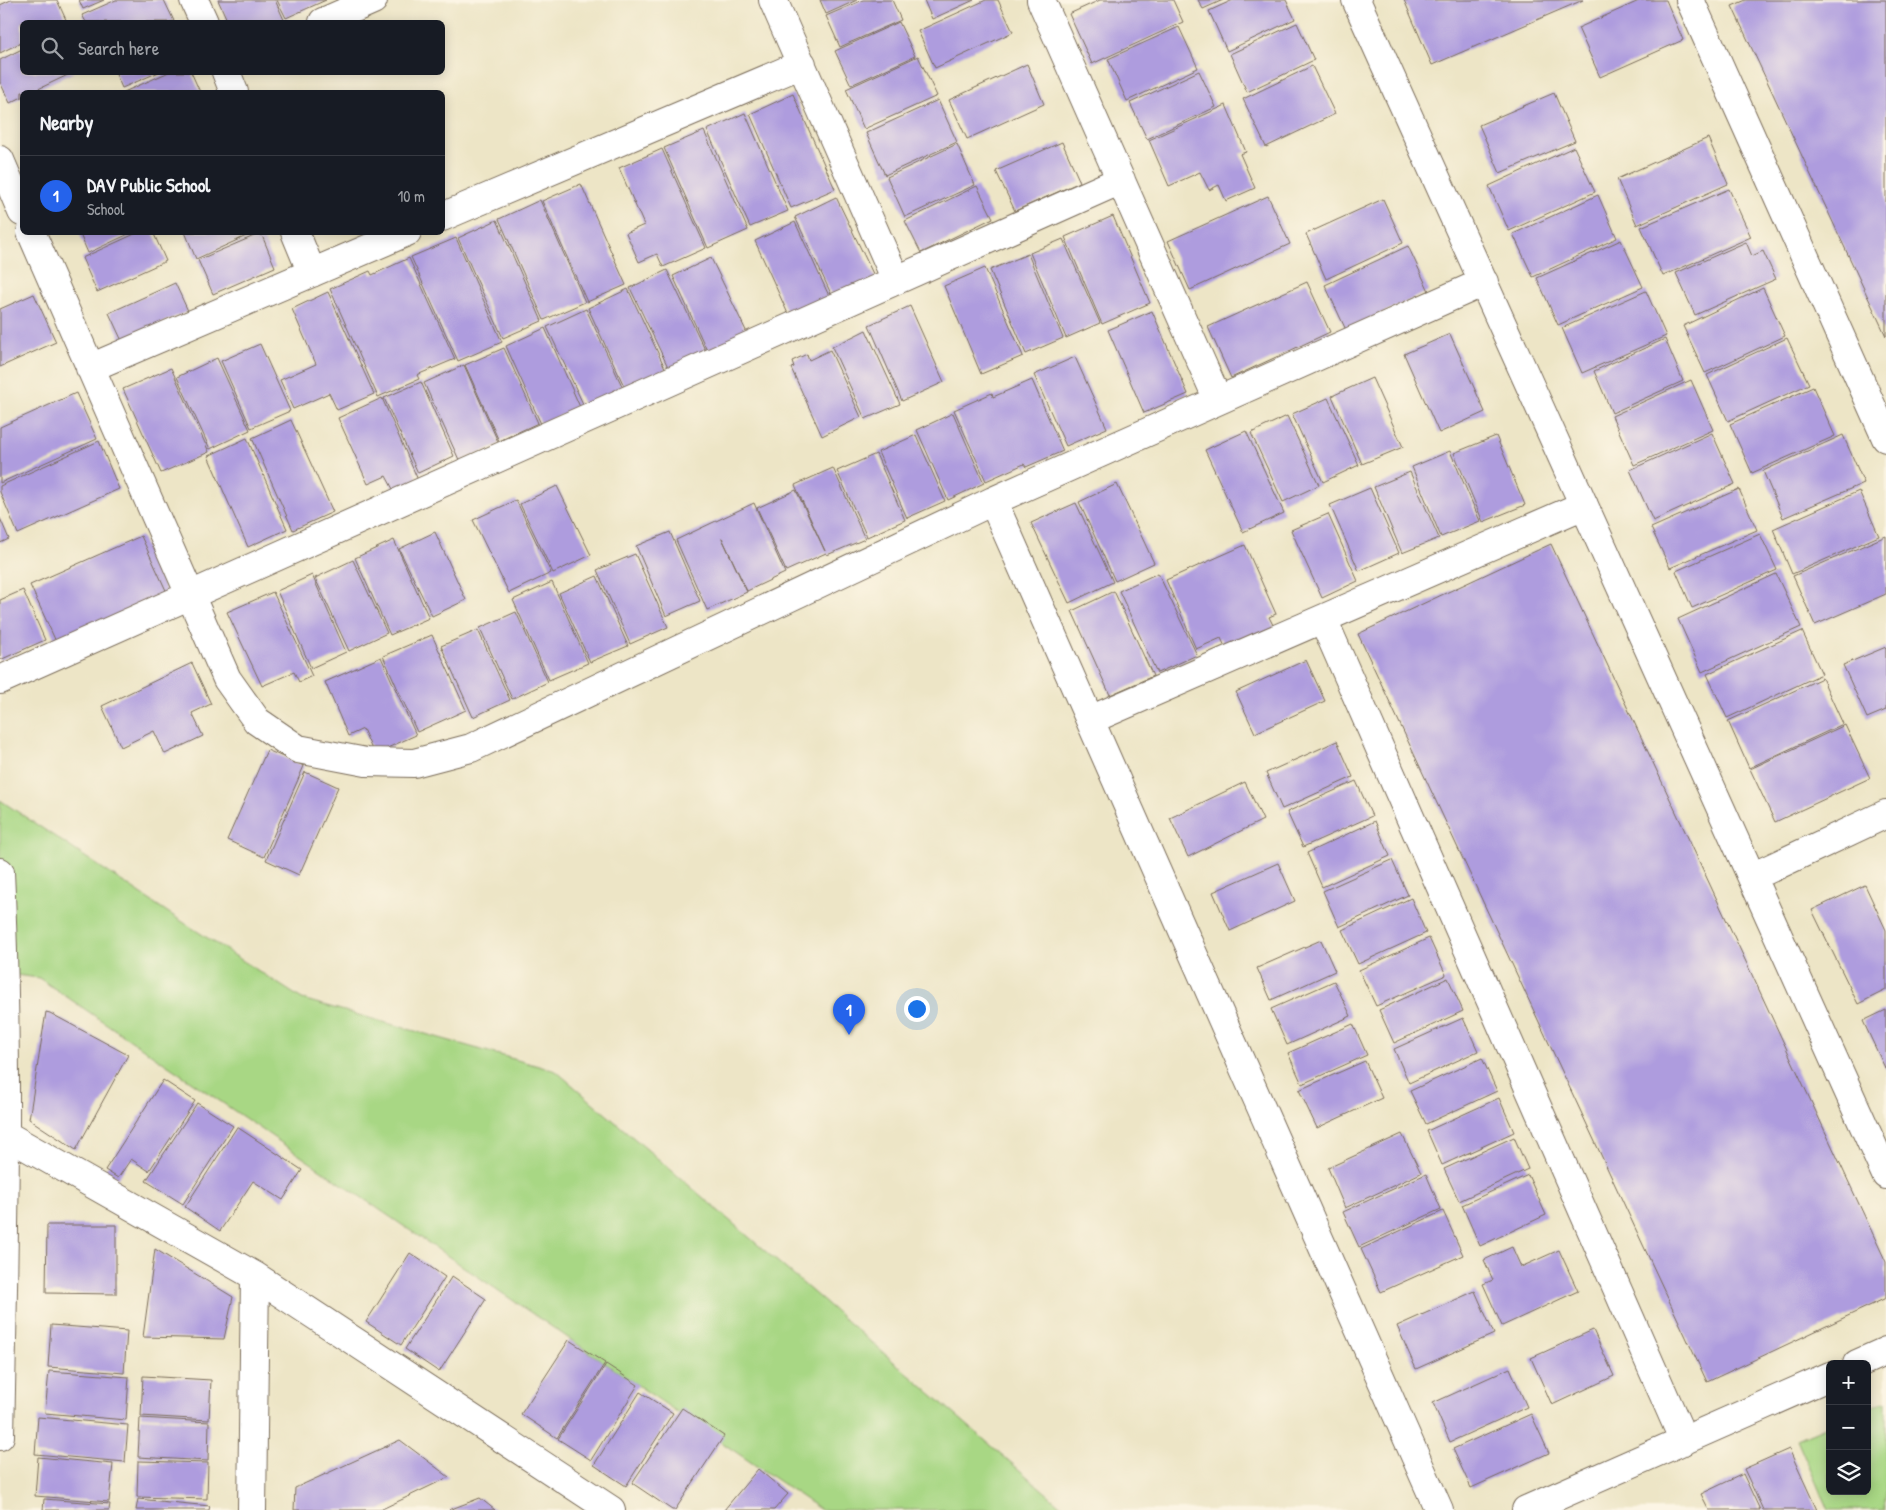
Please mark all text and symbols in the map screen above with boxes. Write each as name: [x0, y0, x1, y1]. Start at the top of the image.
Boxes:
search box: [20, 20, 445, 75]
icon: search: [38, 34, 66, 62]
text: Search here: [78, 35, 159, 61]
text: Nearby: [40, 108, 93, 137]
text: DAV Public School: [87, 172, 210, 198]
text: 1: [53, 185, 59, 207]
text: 10 m: [397, 185, 425, 207]
text: School: [87, 198, 124, 220]
pin: 1: [833, 994, 865, 1035]
your location: [904, 996, 930, 1022]
map controls: [1826, 1360, 1871, 1495]
button: +: [1826, 1360, 1871, 1405]
button: −: [1826, 1405, 1871, 1450]
button: layers: [1826, 1450, 1871, 1495]

